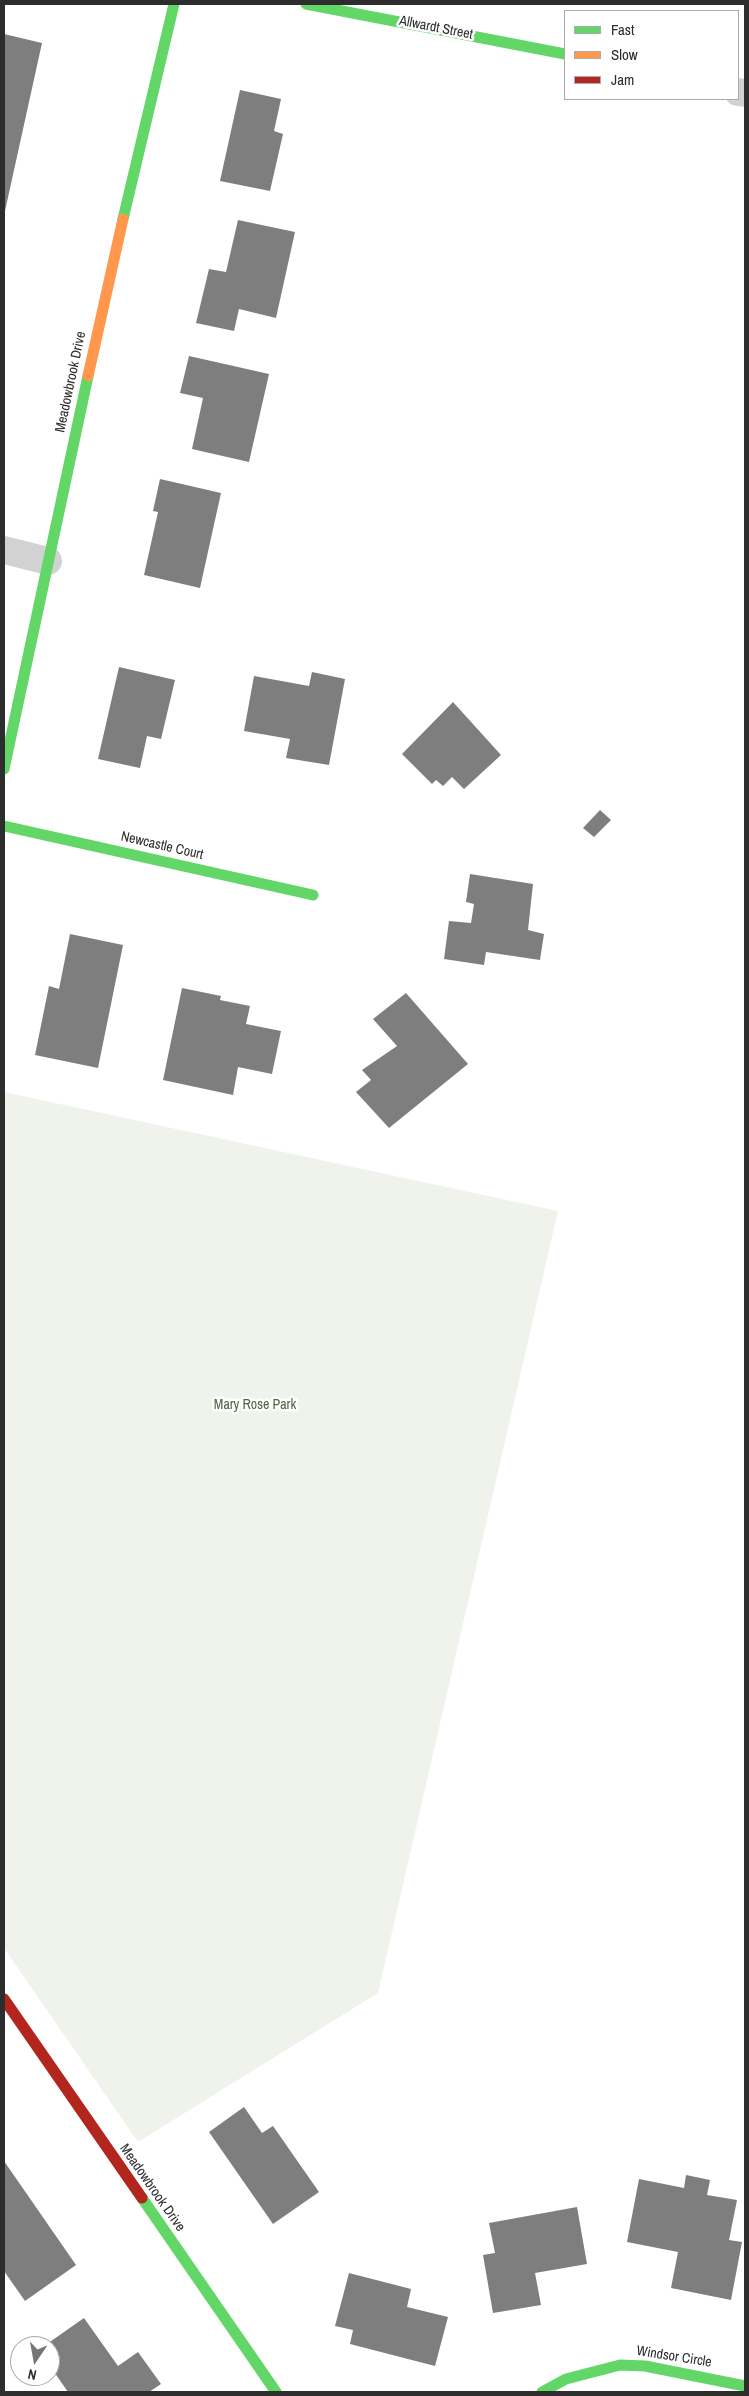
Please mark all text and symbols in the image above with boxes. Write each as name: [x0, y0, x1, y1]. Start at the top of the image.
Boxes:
legend: [564, 10, 739, 100]
street label: Allwardt Street: [398, 13, 474, 43]
text: Fast: [611, 19, 634, 40]
text: Slow: [611, 44, 638, 65]
text: Jam: [611, 69, 634, 90]
street label: Meadowbrook Drive: [52, 330, 90, 434]
street label: Newcastle Court: [119, 828, 205, 864]
park label: Mary Rose Park: [214, 1397, 296, 1413]
street label: Meadowbrook Drive: [116, 2141, 188, 2235]
north arrow: [10, 2336, 60, 2386]
street label: Windsor Circle: [635, 2343, 713, 2371]
text: N: [26, 2365, 38, 2384]

